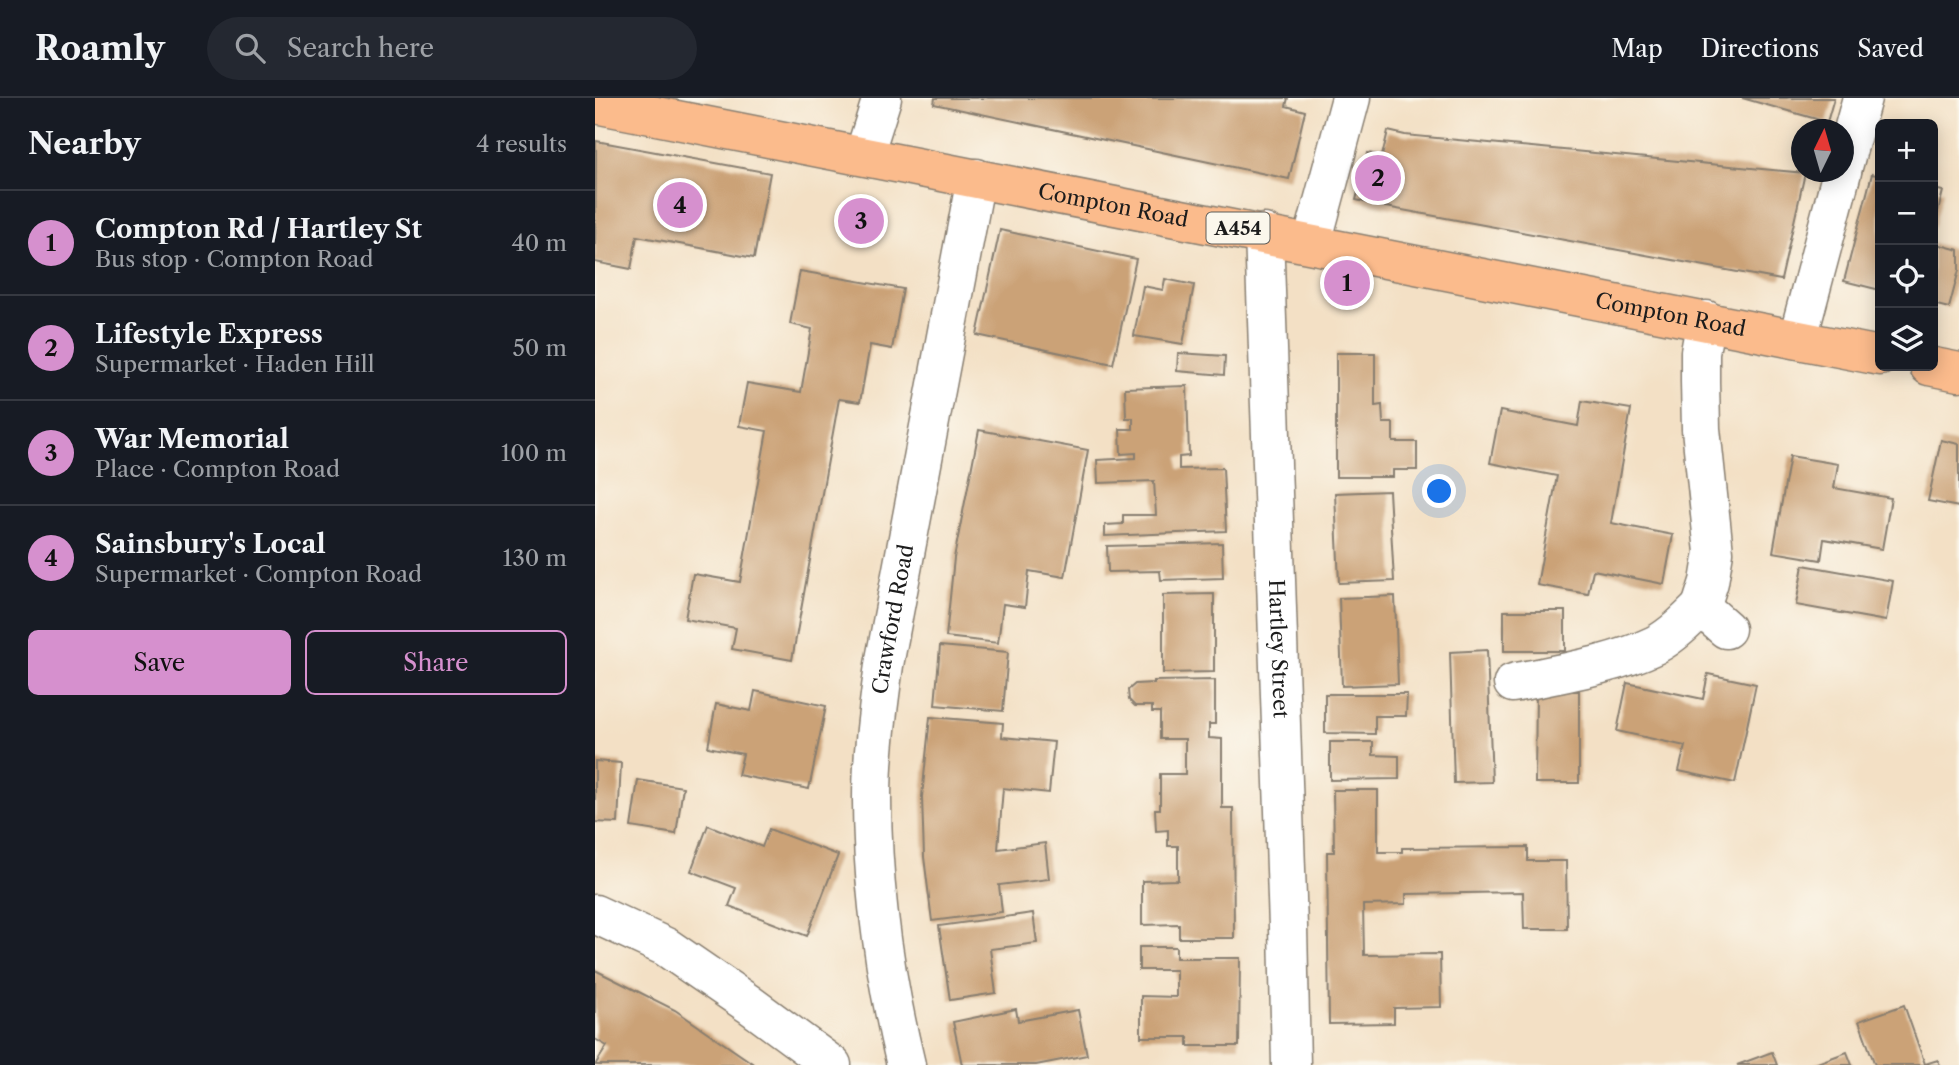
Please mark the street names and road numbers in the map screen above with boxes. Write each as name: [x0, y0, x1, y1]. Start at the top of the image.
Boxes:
street label: Compton Road: [1036, 178, 1191, 232]
road number: A454: [1207, 212, 1269, 244]
street label: Compton Road: [1593, 287, 1748, 341]
street label: Crawford Road: [867, 542, 919, 696]
street label: Hartley Street: [1264, 579, 1294, 719]

